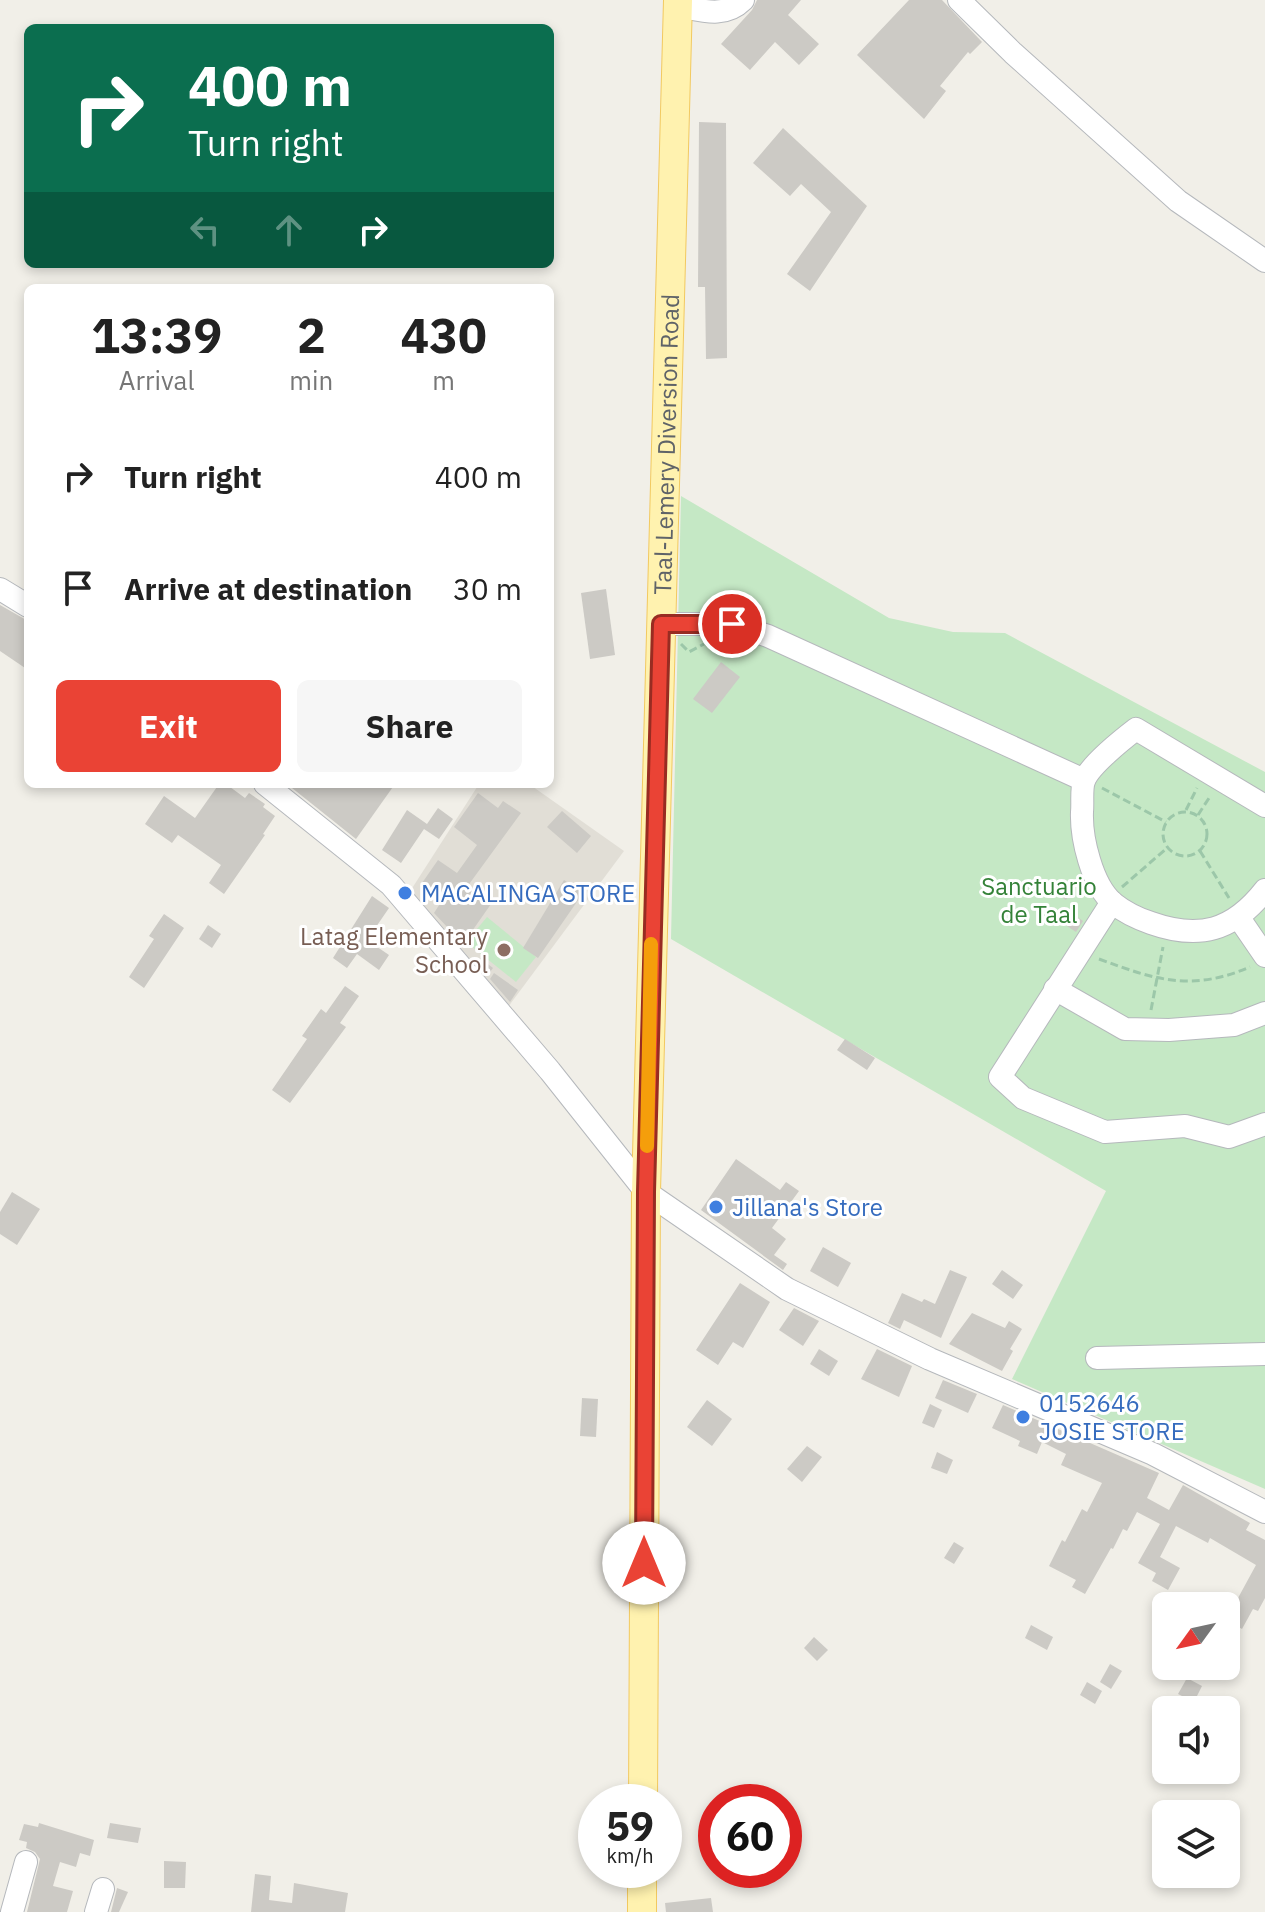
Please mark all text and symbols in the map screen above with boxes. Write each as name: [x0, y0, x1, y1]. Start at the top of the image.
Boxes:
text: 400 m: [188, 49, 352, 121]
icon: right: [56, 56, 160, 160]
text: Turn right: [188, 119, 344, 166]
icon: left: [183, 208, 227, 252]
icon: ahead: [267, 208, 311, 252]
icon: right: [351, 208, 395, 252]
street label: Taal-Lemery Diversion Road: [646, 293, 686, 595]
text: 13:39: [91, 304, 222, 366]
text: 2: [297, 304, 326, 366]
text: 430: [400, 304, 487, 366]
text: Arrival: [119, 363, 195, 397]
text: min: [289, 363, 333, 397]
text: m: [432, 363, 455, 397]
icon: right: [56, 454, 100, 498]
text: Turn right: [124, 457, 262, 496]
text: 400 m: [435, 457, 522, 496]
icon: arrive: [56, 566, 100, 610]
text: Arrive at destination: [124, 569, 412, 608]
text: 30 m: [453, 569, 522, 608]
pin: [698, 590, 766, 658]
icon: arrive: [710, 602, 754, 646]
button: Exit: [56, 680, 281, 772]
button: Share: [297, 680, 522, 772]
park label: Sanctuario de Taal: [981, 870, 1097, 930]
place label: MACALINGA STORE: [421, 877, 635, 909]
marker: MACALINGA STORE: [396, 884, 414, 902]
place label: Latag Elementary School: [300, 920, 488, 980]
marker: Latag Elementary School: [495, 941, 513, 959]
place label: Jillana's Store: [732, 1191, 883, 1223]
marker: Jillana's Store: [707, 1198, 725, 1216]
place label: 0152646 JOSIE STORE: [1039, 1387, 1185, 1447]
marker: 0152646 JOSIE STORE: [1014, 1408, 1032, 1426]
position arrow: [602, 1521, 686, 1605]
north arrow: [1152, 1592, 1240, 1680]
map controls: [1152, 1592, 1240, 1888]
button: sound: [1152, 1696, 1240, 1784]
speed limit sign: 60: [698, 1784, 802, 1888]
text: 59: [606, 1800, 654, 1852]
button: layers: [1152, 1800, 1240, 1888]
text: km/h: [606, 1842, 654, 1869]

